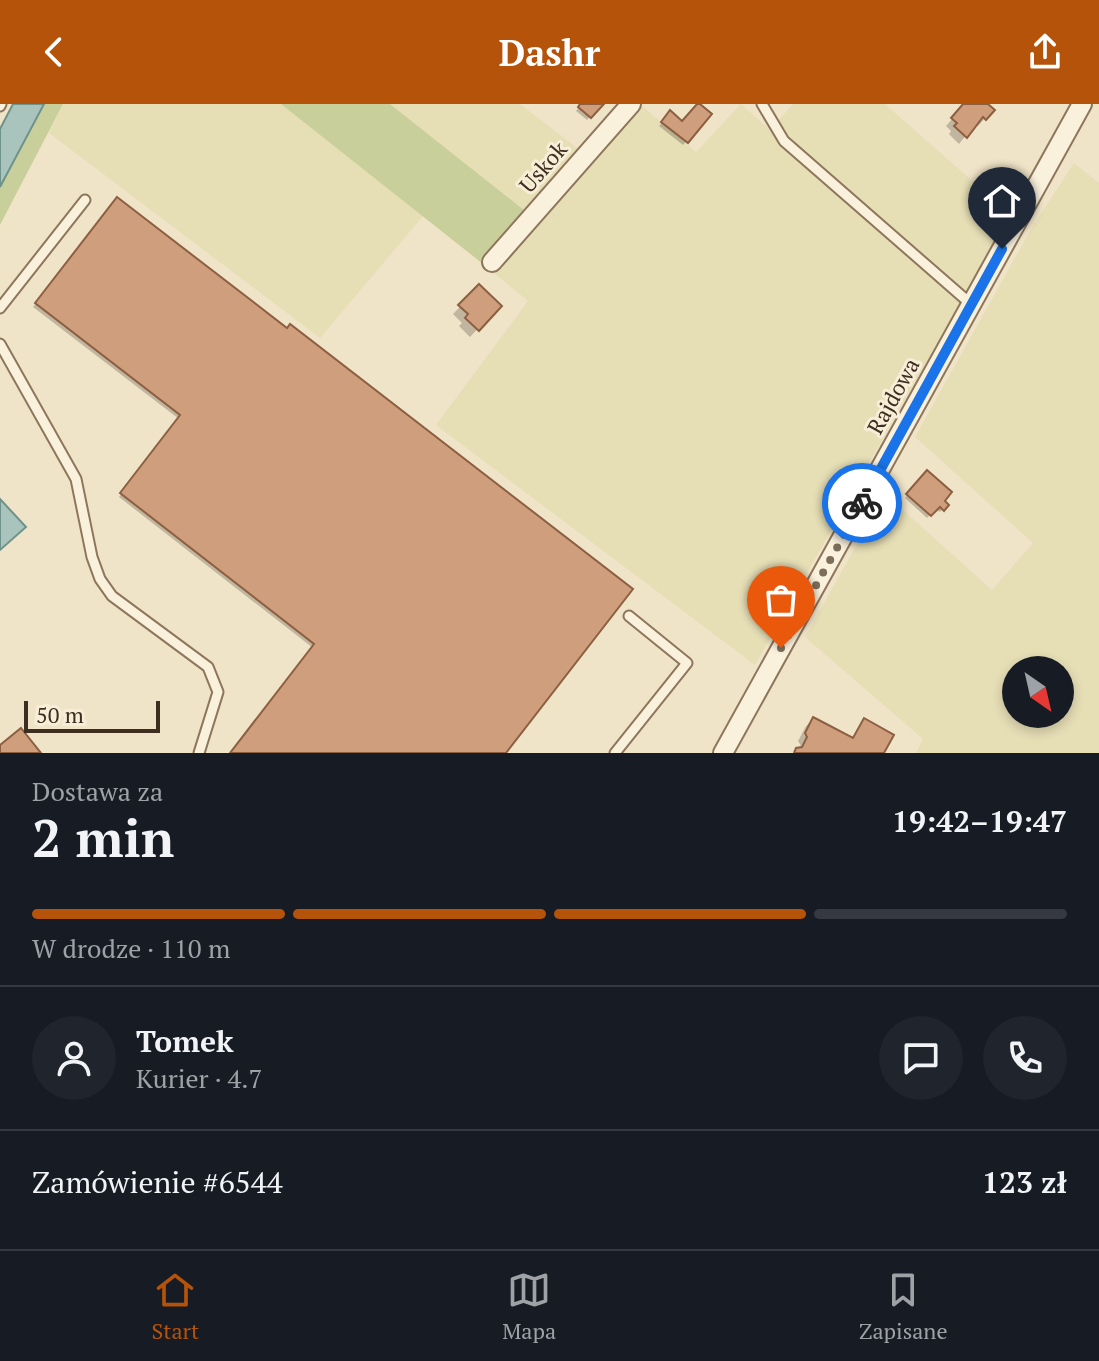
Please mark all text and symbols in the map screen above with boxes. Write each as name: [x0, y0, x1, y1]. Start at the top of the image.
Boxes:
text: Dashr: [499, 29, 600, 76]
icon: back: [32, 30, 76, 74]
icon: share: [1023, 30, 1067, 74]
street label: Uskok: [512, 134, 573, 198]
pin: [968, 167, 1036, 249]
icon: home: [980, 179, 1024, 223]
street label: Rajdowa: [860, 353, 925, 439]
courier: [822, 463, 902, 543]
icon: bike: [840, 481, 884, 525]
pin: [747, 566, 815, 648]
icon: bag: [759, 578, 803, 622]
north arrow: [1002, 656, 1074, 728]
map controls: [1002, 656, 1074, 728]
scale bar: [24, 697, 160, 733]
text: 50 m: [36, 700, 84, 729]
text: Dostawa za: [32, 774, 163, 808]
text: 19:42–19:47: [892, 801, 1067, 841]
text: 2 min: [32, 803, 174, 872]
text: W drodze · 110 m: [32, 931, 230, 965]
button: person: [32, 1016, 116, 1100]
button: chat: [879, 1016, 963, 1100]
button: phone: [983, 1016, 1067, 1100]
text: Tomek: [136, 1021, 234, 1061]
text: Kurier · 4.7: [136, 1061, 262, 1095]
text: Zamówienie #6544: [32, 1162, 283, 1202]
text: 123 zł: [982, 1162, 1067, 1202]
tab: Start: [152, 1268, 199, 1345]
tab: Mapa: [502, 1268, 556, 1345]
tab: Zapisane: [859, 1268, 947, 1345]

